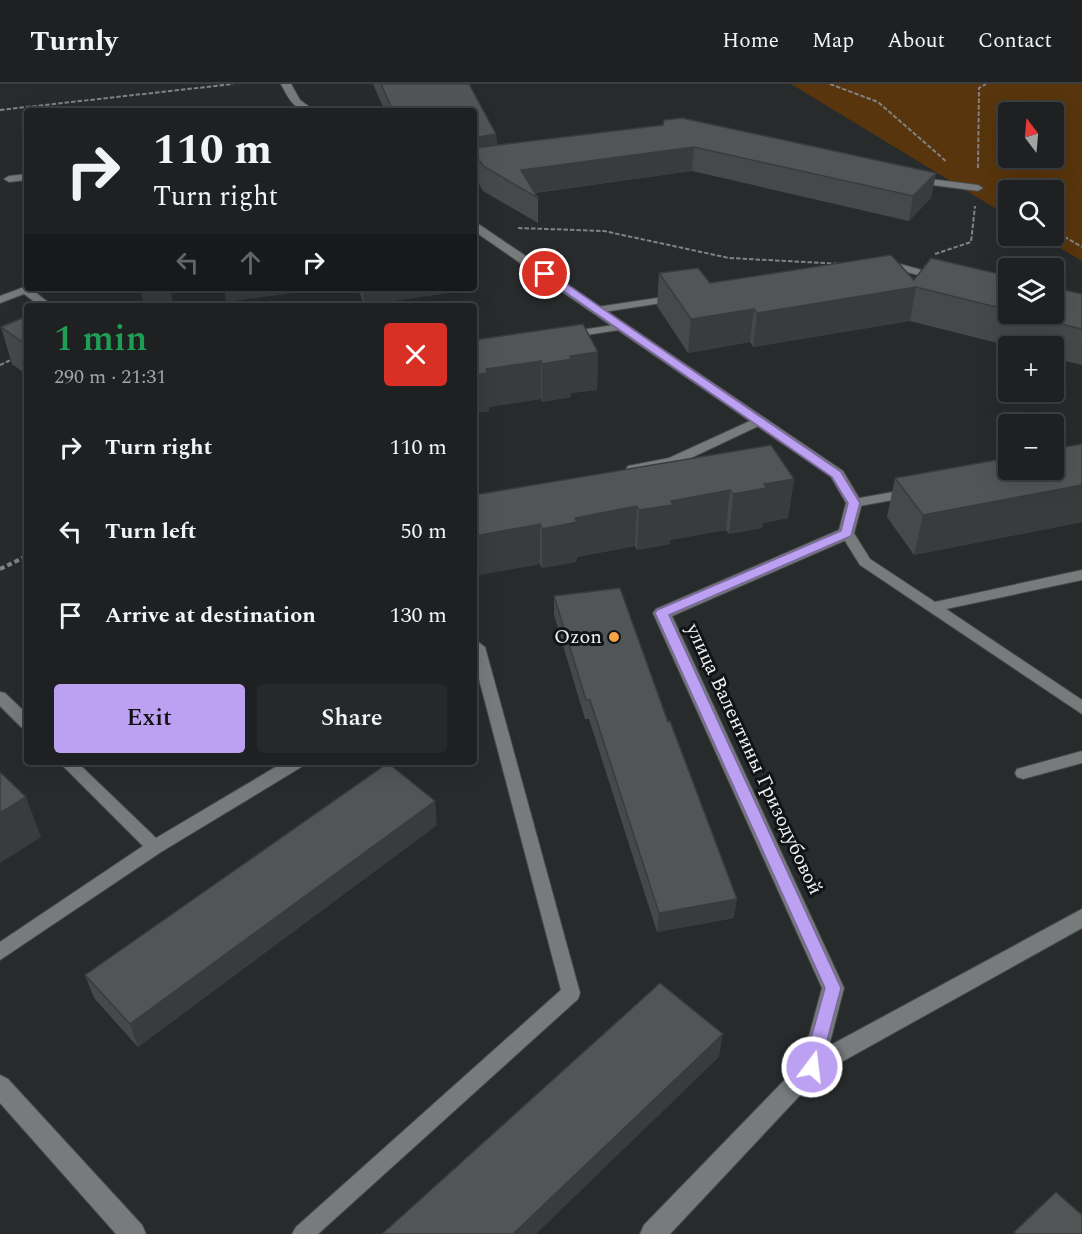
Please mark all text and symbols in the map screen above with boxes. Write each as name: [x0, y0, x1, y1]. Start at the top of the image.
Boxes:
text: Turnly: [30, 20, 118, 63]
text: Home: [722, 25, 779, 57]
text: Map: [812, 25, 854, 57]
text: About: [887, 25, 945, 57]
text: Contact: [978, 25, 1052, 57]
north arrow: [998, 102, 1064, 168]
map controls: [998, 102, 1064, 480]
text: 110 m: [153, 119, 272, 182]
icon: right: [54, 132, 132, 210]
text: Turn right: [153, 176, 278, 218]
button: search: [998, 180, 1064, 246]
icon: left: [171, 246, 204, 279]
icon: ahead: [234, 246, 267, 279]
icon: right: [297, 246, 330, 279]
pin: [519, 248, 570, 299]
icon: arrive: [528, 257, 561, 290]
button: layers: [998, 258, 1064, 324]
text: 1 min: [54, 312, 147, 367]
button: close: [384, 323, 447, 386]
button: +: [998, 336, 1064, 402]
text: 290 m · 21:31: [54, 362, 166, 392]
button: −: [998, 414, 1064, 480]
icon: right: [54, 431, 87, 464]
text: Turn right: [105, 431, 212, 464]
text: 110 m: [390, 431, 447, 464]
icon: left: [54, 515, 87, 548]
text: Turn left: [105, 515, 197, 548]
text: 50 m: [401, 515, 447, 548]
icon: arrive: [54, 599, 87, 632]
text: Arrive at destination: [105, 599, 316, 632]
text: 130 m: [390, 599, 447, 632]
street label: улица Валентины Гризодубовой: [677, 617, 830, 900]
place label: Ozon: [554, 622, 602, 652]
marker: Ozon: [607, 630, 621, 644]
button: Exit: [54, 684, 245, 753]
button: Share: [257, 684, 447, 753]
position arrow: [780, 1035, 844, 1099]

